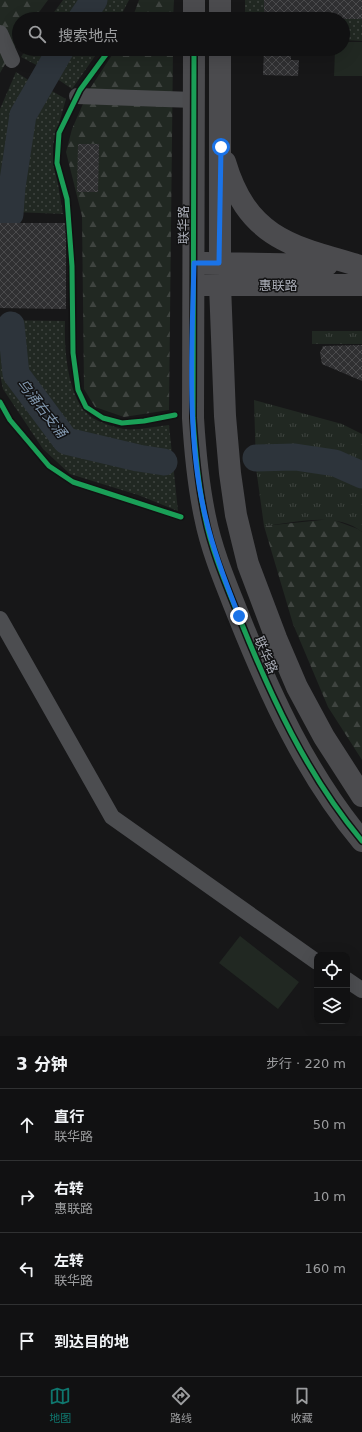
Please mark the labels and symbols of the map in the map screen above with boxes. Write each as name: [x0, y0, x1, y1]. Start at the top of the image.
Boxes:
route start: [212, 138, 230, 156]
street label: 联华路: [176, 205, 191, 245]
street label: 惠联路: [258, 278, 298, 293]
water label: 乌涌右支涌: [14, 375, 71, 442]
route end: [230, 607, 248, 625]
street label: 联华路: [251, 634, 281, 676]

